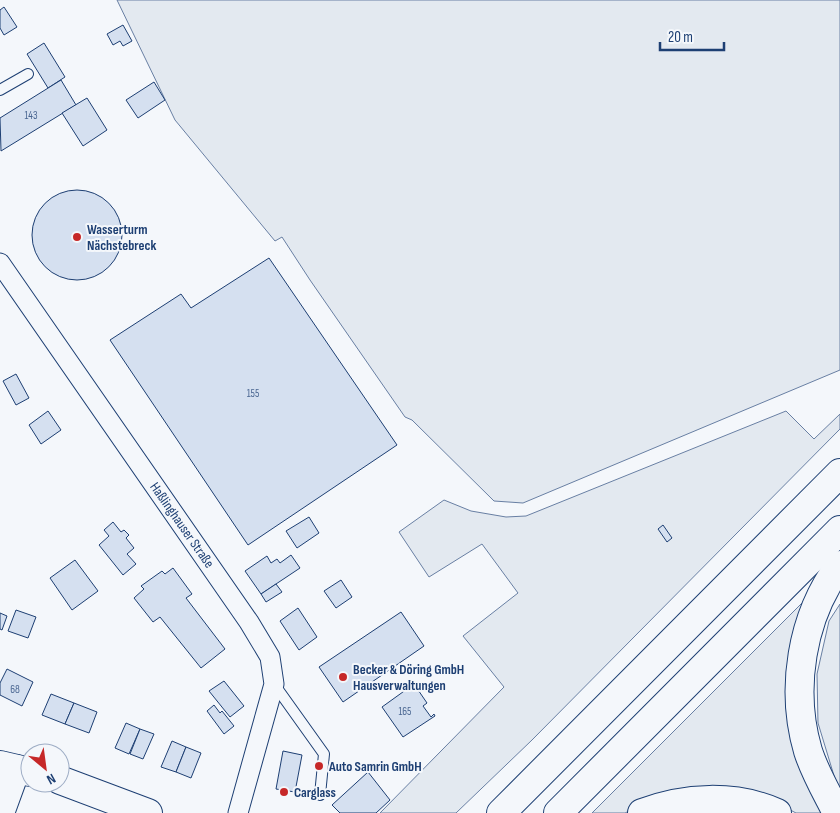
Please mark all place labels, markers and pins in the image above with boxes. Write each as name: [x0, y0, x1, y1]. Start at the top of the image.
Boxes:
place label: Wasserturm Nächstebreck: [87, 221, 156, 254]
marker: Wasserturm Nächstebreck: [71, 231, 83, 243]
place label: Becker & Döring GmbH Hausverwaltungen: [353, 661, 464, 694]
marker: Becker & Döring GmbH Hausverwaltungen: [337, 671, 349, 683]
place label: Auto Samrin GmbH: [328, 758, 422, 775]
marker: Auto Samrin GmbH: [313, 760, 325, 772]
place label: Carglass: [294, 784, 336, 801]
marker: Carglass: [278, 786, 290, 798]

